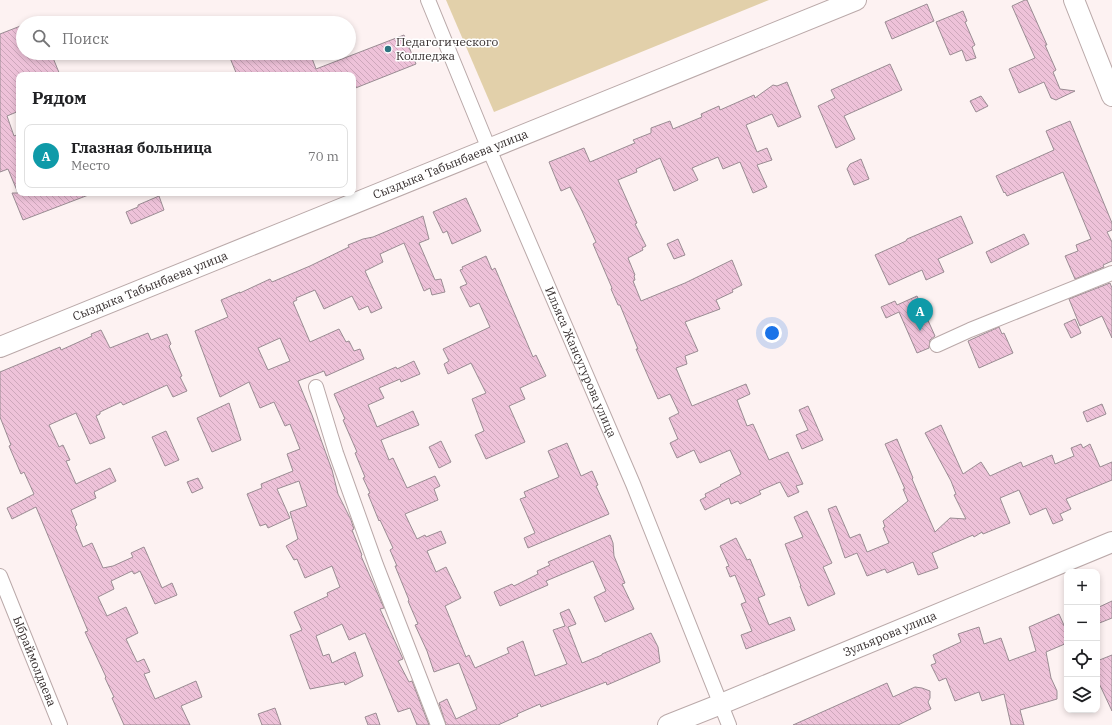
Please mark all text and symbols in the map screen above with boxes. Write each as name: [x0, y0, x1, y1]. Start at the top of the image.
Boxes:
search box: [16, 16, 356, 60]
icon: search: [30, 27, 52, 49]
text: Поиск: [62, 29, 109, 48]
place label: Педагогического Колледжа: [396, 34, 499, 63]
marker: Педагогического Колледжа: [383, 44, 393, 54]
text: Рядом: [32, 87, 87, 109]
street label: Сыздыка Табынбаева улица: [370, 126, 530, 202]
text: Глазная больница: [71, 138, 212, 157]
text: A: [41, 148, 51, 165]
text: 70 m: [308, 148, 339, 165]
text: Место: [71, 157, 110, 174]
street label: Сыздыка Табынбаева улица: [70, 247, 230, 324]
street label: Ильяса Жансугурова улица: [542, 284, 620, 440]
pin: A: [907, 298, 933, 331]
your location: [762, 323, 782, 343]
map controls: [1064, 569, 1100, 713]
button: +: [1064, 569, 1100, 605]
button: −: [1064, 605, 1100, 641]
street label: Зульярова улица: [841, 607, 939, 660]
street label: Ыбраймолдаева: [10, 614, 60, 709]
button: locate: [1064, 641, 1100, 677]
button: layers: [1064, 677, 1100, 713]

